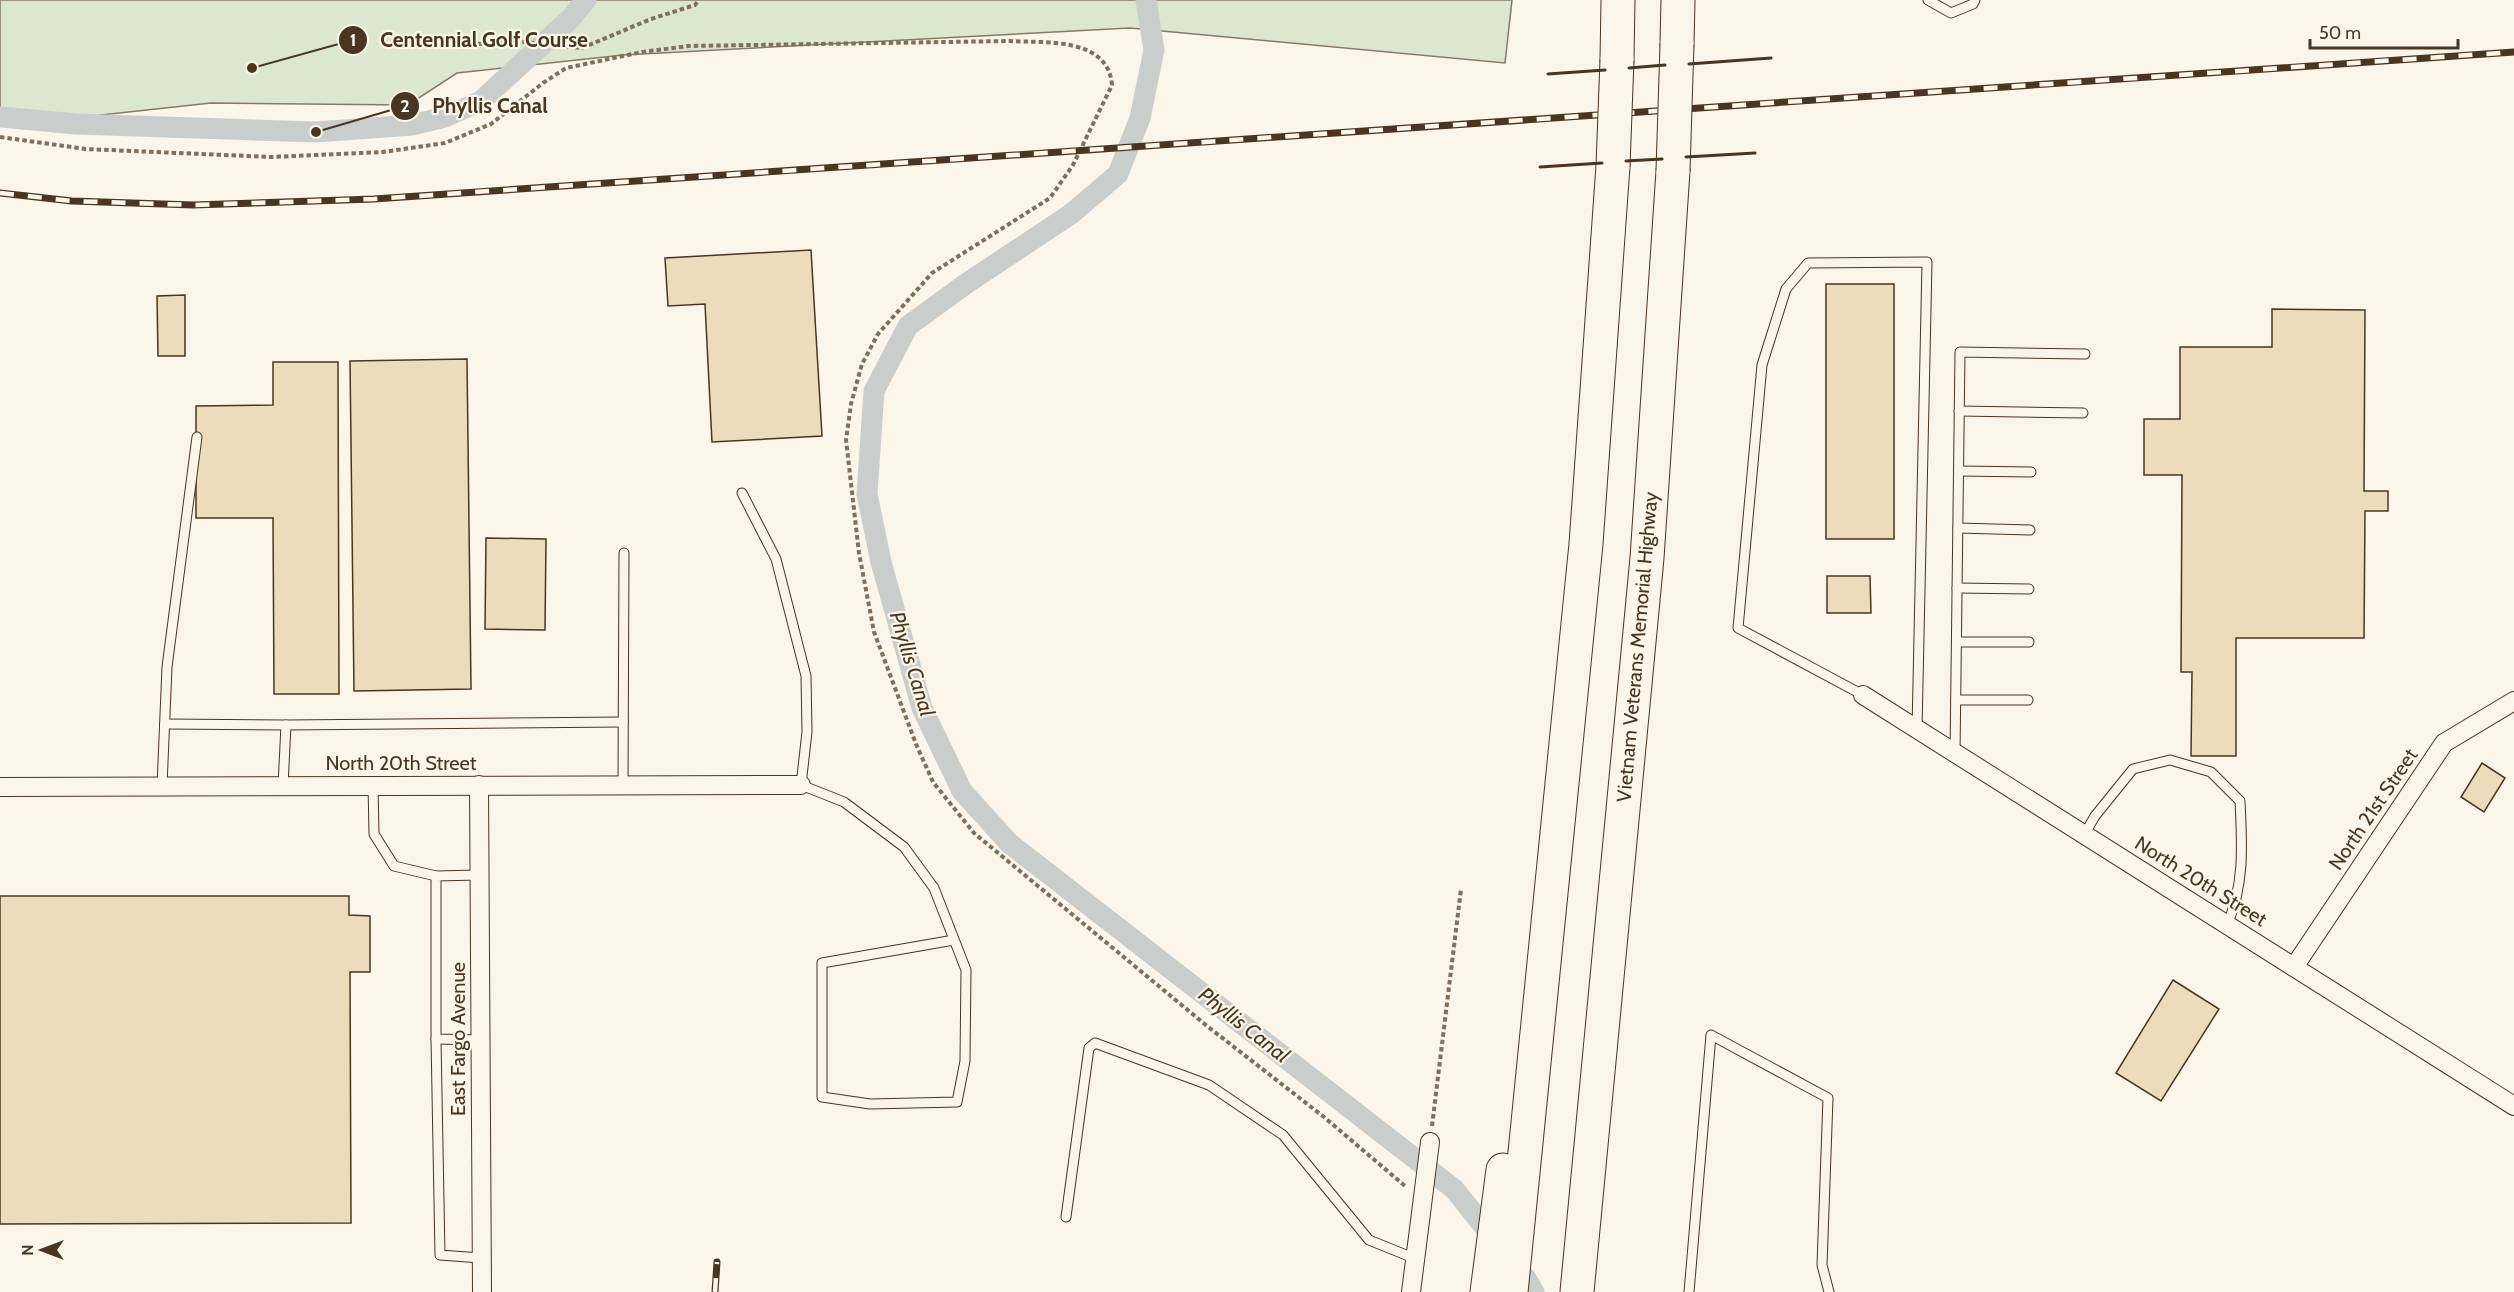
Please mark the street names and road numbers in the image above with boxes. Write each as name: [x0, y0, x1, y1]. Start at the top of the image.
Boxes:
street label: Vietnam Veterans Memorial Highway: [1611, 491, 1663, 803]
street label: North 21st Street: [2324, 744, 2423, 874]
street label: North 20th Street: [325, 751, 477, 775]
street label: North 20th Street: [2131, 831, 2272, 931]
street label: East Fargo Avenue: [446, 962, 470, 1116]

